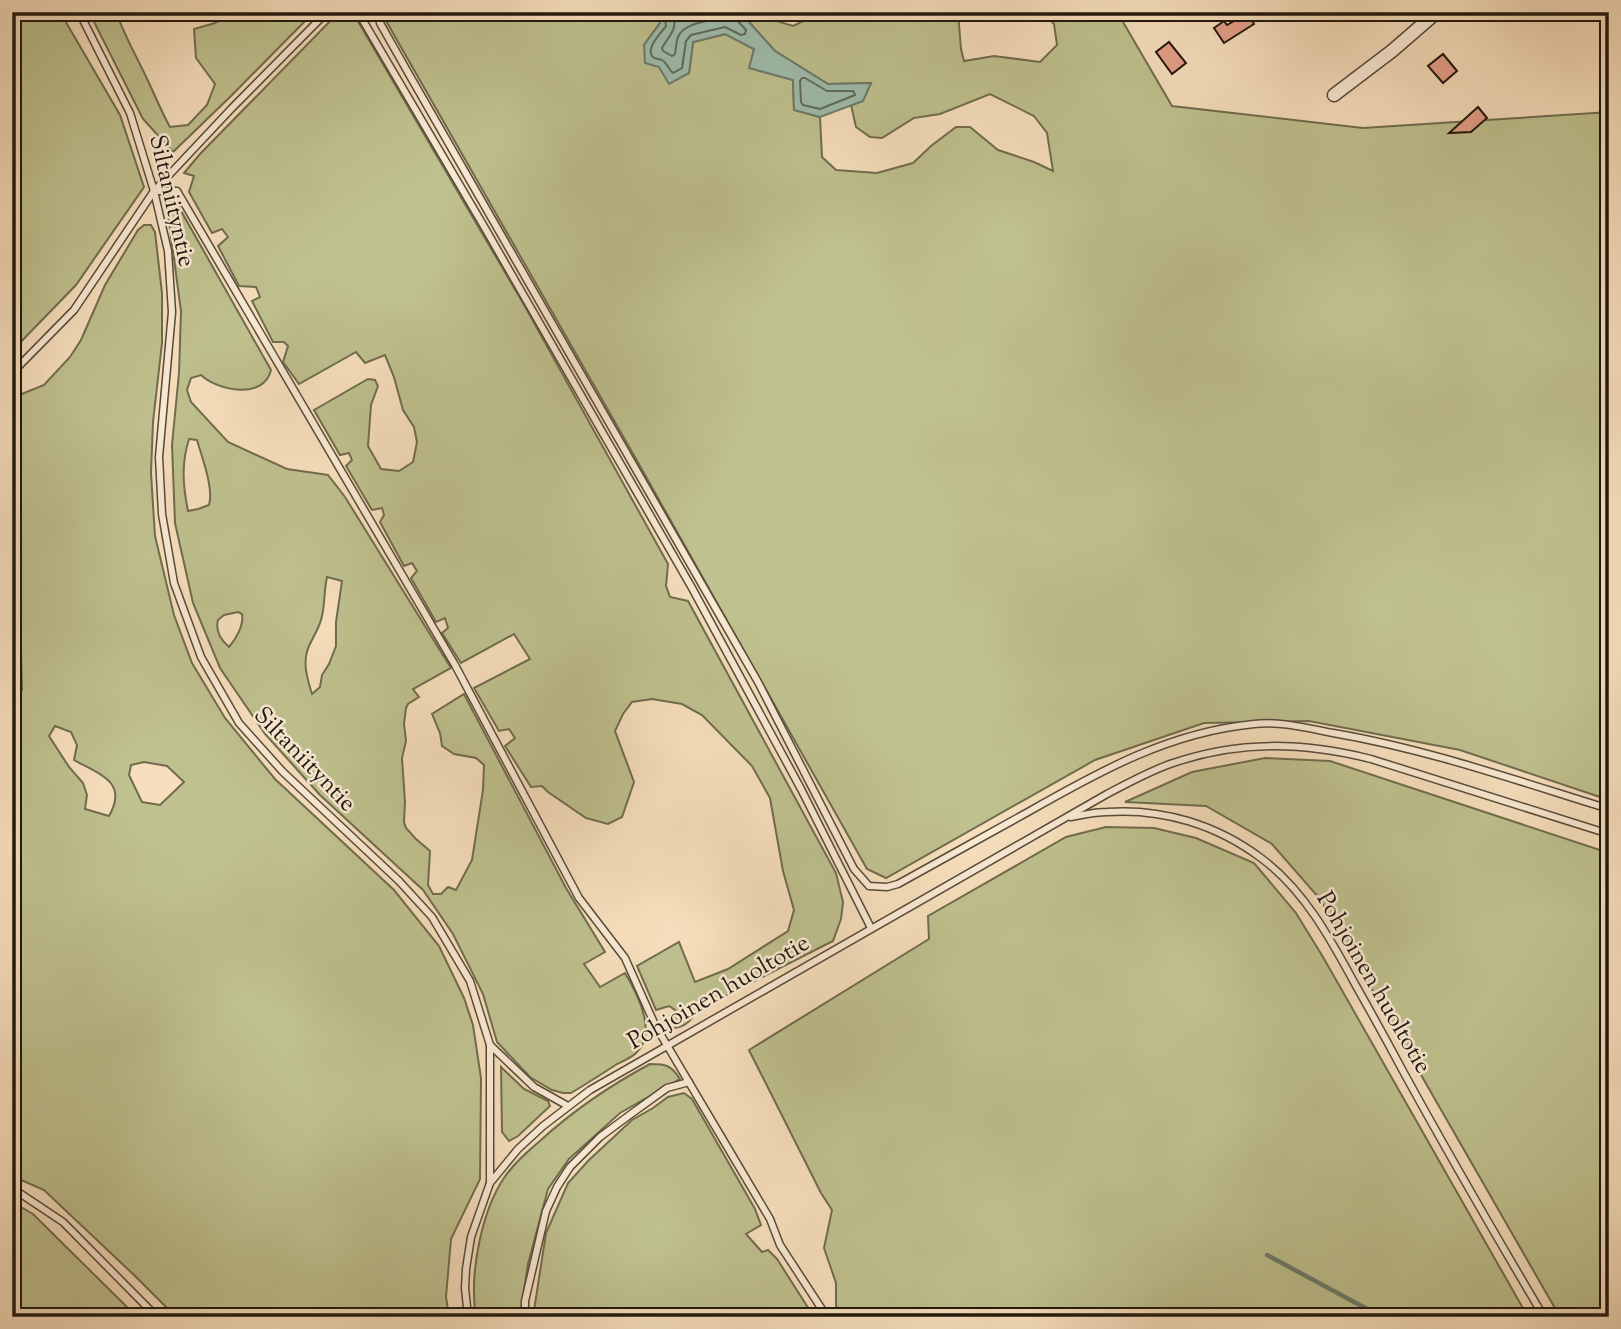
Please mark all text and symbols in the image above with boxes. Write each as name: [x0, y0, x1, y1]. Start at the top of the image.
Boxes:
street label: Siltaniityntie: [139, 132, 203, 270]
street label: Siltaniityntie: [245, 700, 363, 820]
street label: Pohjoinen huoltotie: [1307, 886, 1439, 1080]
street label: Pohjoinen huoltotie: [622, 927, 816, 1059]

